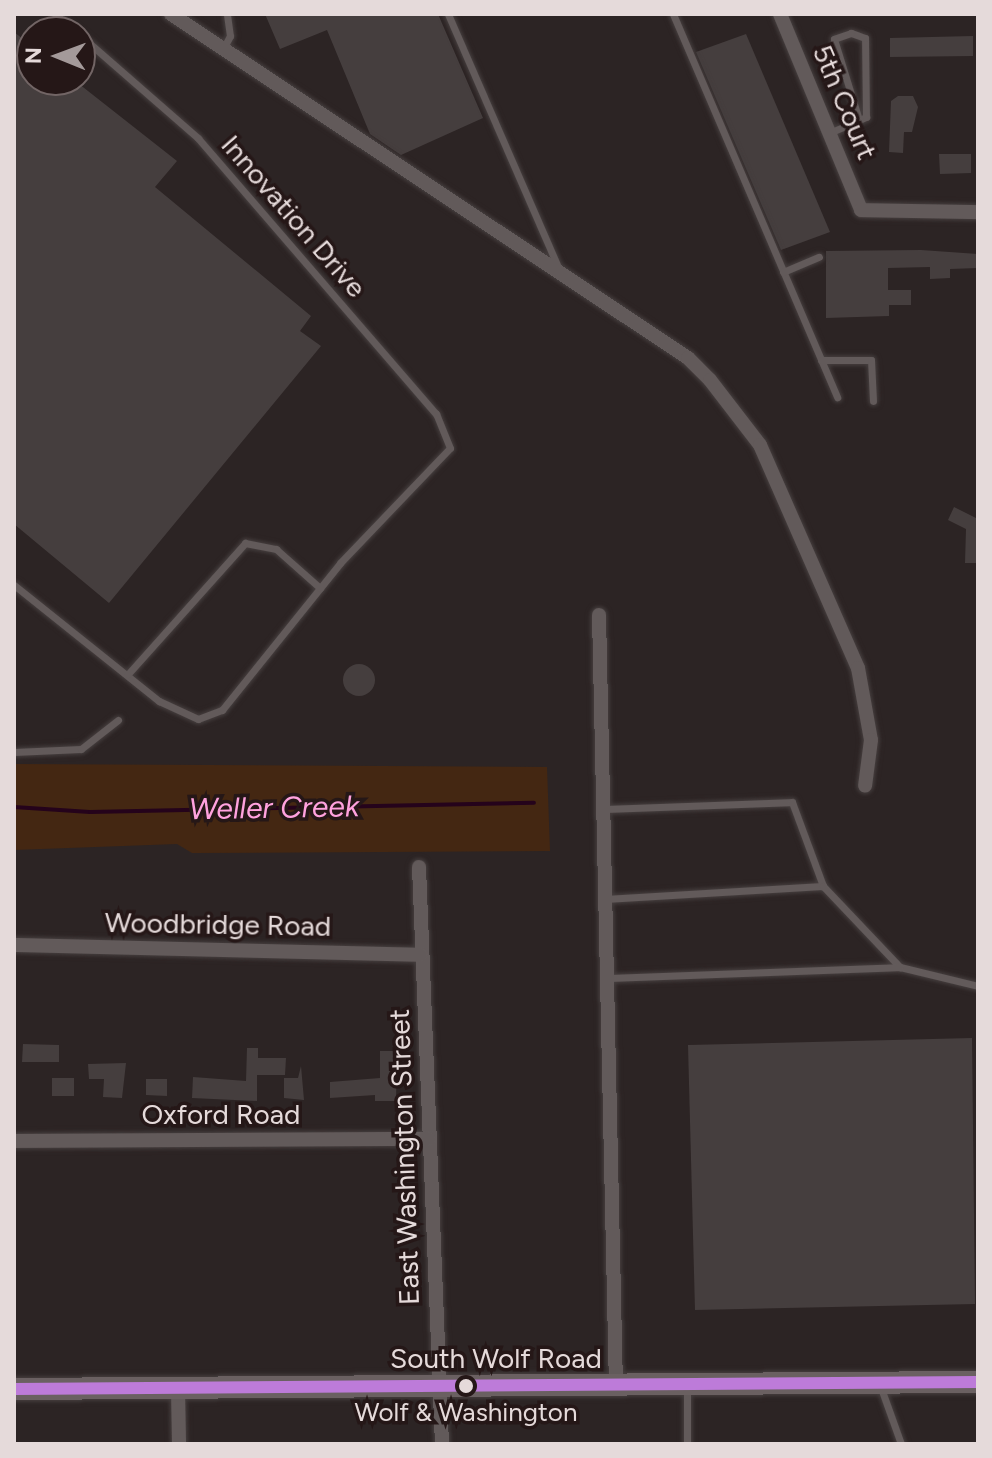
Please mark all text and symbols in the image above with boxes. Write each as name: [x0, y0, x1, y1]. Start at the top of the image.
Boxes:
north arrow: [16, 16, 96, 96]
street label: 5th Court: [806, 40, 884, 164]
text: N: [20, 47, 47, 64]
street label: Innovation Drive: [214, 128, 374, 304]
water label: Weller Creek: [188, 789, 360, 827]
street label: Woodbridge Road: [104, 905, 332, 943]
street label: East Washington Street: [382, 1008, 426, 1306]
street label: Oxford Road: [142, 1097, 300, 1131]
street label: South Wolf Road: [390, 1341, 602, 1375]
marker: Wolf & Washington: [458, 1378, 474, 1394]
place label: Wolf & Washington: [355, 1397, 577, 1429]

